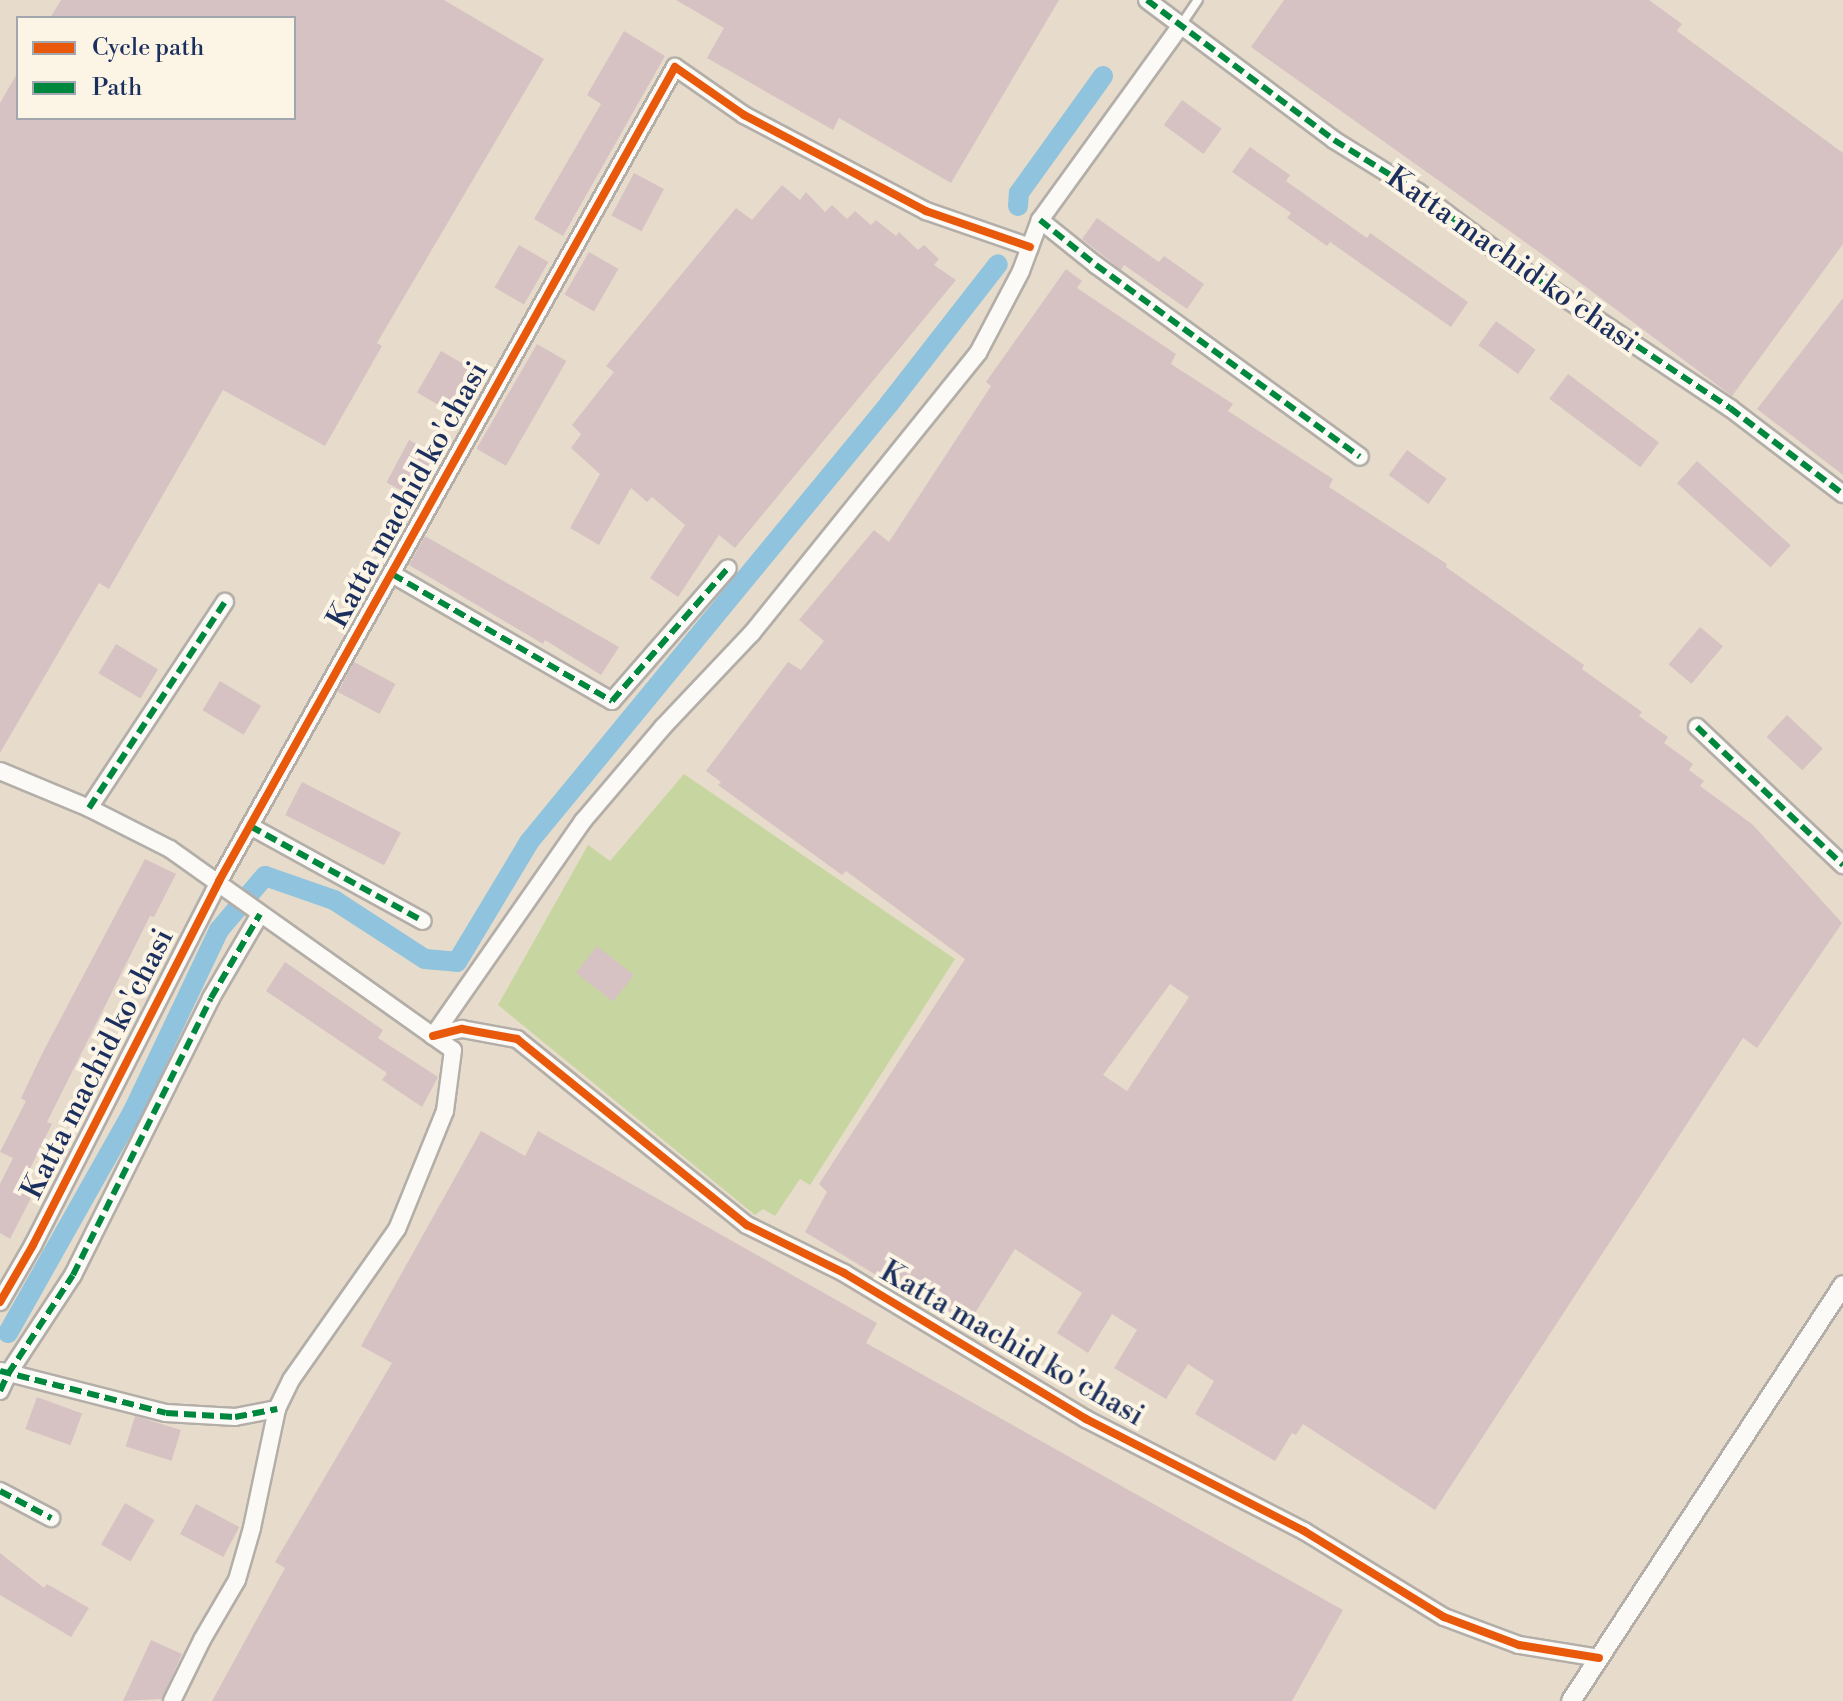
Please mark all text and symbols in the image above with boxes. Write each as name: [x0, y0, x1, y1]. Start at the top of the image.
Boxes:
legend: [16, 16, 296, 120]
text: Cycle path: [92, 33, 204, 63]
text: Path: [92, 73, 142, 103]
street label: Katta machid ko'chasi: [1379, 160, 1645, 360]
street label: Katta machid ko'chasi: [320, 356, 496, 634]
street label: Katta machid ko'chasi: [14, 923, 182, 1205]
street label: Katta machid ko'chasi: [874, 1254, 1150, 1434]

